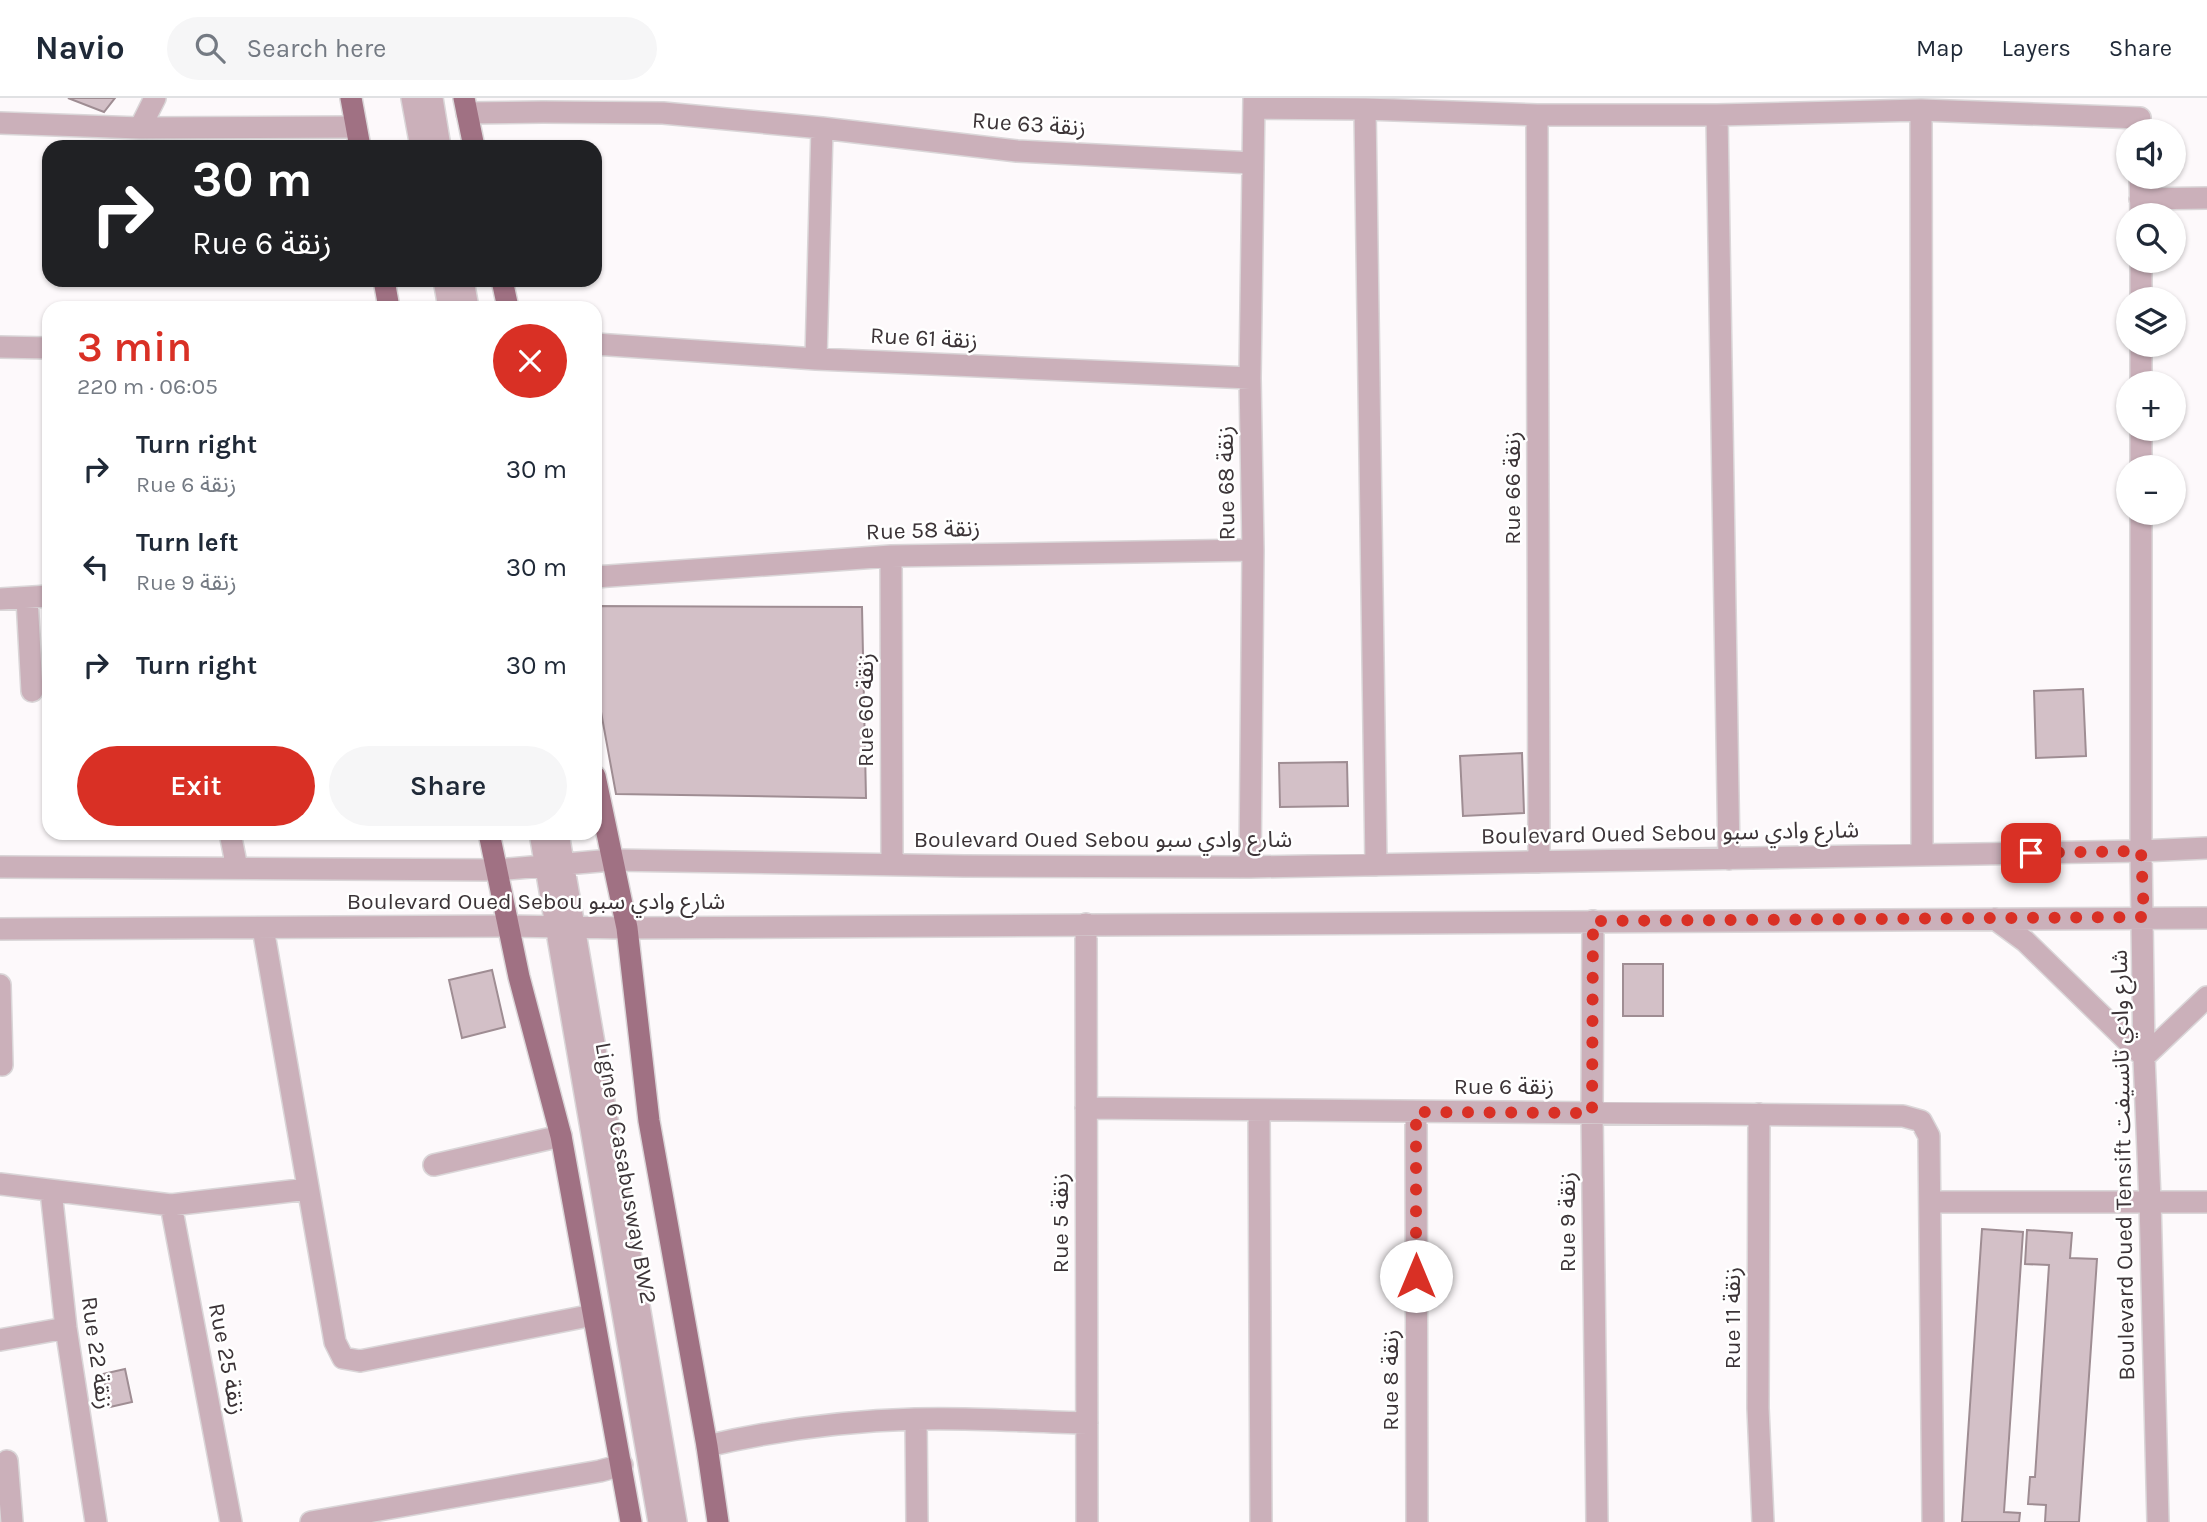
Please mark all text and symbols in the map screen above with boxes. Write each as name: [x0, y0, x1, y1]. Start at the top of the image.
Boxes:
search box: [167, 17, 657, 80]
text: Navio: [35, 29, 125, 67]
icon: search: [191, 29, 229, 67]
text: Search here: [247, 33, 386, 64]
text: Map: [1916, 34, 1964, 62]
text: Layers: [2002, 34, 2071, 62]
text: Share: [2109, 34, 2172, 62]
street label: Rue 63 زنقة: [971, 107, 1087, 141]
map controls: [2116, 119, 2186, 525]
button: sound: [2116, 119, 2186, 189]
text: 30 m: [192, 151, 312, 208]
icon: right: [77, 168, 168, 259]
button: search: [2116, 203, 2186, 273]
text: Rue 6 زنقة: [192, 225, 332, 262]
button: layers: [2116, 287, 2186, 357]
text: 3 min: [77, 322, 192, 372]
street label: Rue 61 زنقة: [869, 322, 979, 354]
button: close: [493, 324, 567, 398]
button: +: [2116, 371, 2186, 441]
text: 220 m · 06:05: [77, 373, 218, 400]
street label: Rue 68 زنقة: [1212, 425, 1240, 541]
text: Turn right: [136, 429, 257, 460]
street label: Rue 66 زنقة: [1499, 431, 1526, 545]
icon: right: [77, 450, 115, 488]
text: 30 m: [506, 454, 567, 485]
button: −: [2116, 455, 2186, 525]
text: Rue 6 زنقة: [136, 471, 236, 498]
street label: Rue 58 زنقة: [865, 515, 981, 545]
text: Turn left: [136, 527, 238, 558]
icon: left: [77, 548, 115, 586]
text: 30 m: [506, 552, 567, 583]
text: Rue 9 زنقة: [136, 569, 237, 596]
icon: right: [77, 646, 115, 684]
text: Turn right: [136, 650, 257, 681]
text: 30 m: [506, 650, 567, 681]
street label: Rue 60 زنقة: [852, 653, 879, 767]
button: Exit: [77, 746, 315, 826]
button: Share: [329, 746, 567, 826]
street label: Boulevard Oued Sebou شارع وادي سبو: [1481, 816, 1859, 853]
pin: [2001, 823, 2061, 883]
street label: Boulevard Oued Sebou شارع وادي سبو: [914, 826, 1292, 856]
icon: arrive: [2012, 834, 2050, 872]
street label: Boulevard Oued Sebou شارع وادي سبو: [347, 888, 725, 918]
street label: Boulevard Oued Tensift شارع وادي تانسيفت: [2106, 949, 2144, 1381]
street label: Ligne 6 Casabusway BW2: [590, 1040, 662, 1306]
street label: Rue 6 زنقة: [1454, 1073, 1554, 1100]
street label: Rue 9 زنقة: [1554, 1172, 1581, 1272]
street label: Rue 5 زنقة: [1047, 1173, 1074, 1273]
position arrow: [1379, 1239, 1453, 1313]
street label: Rue 11 زنقة: [1719, 1267, 1746, 1369]
street label: Rue 22 زنقة: [76, 1295, 118, 1411]
street label: Rue 25 زنقة: [203, 1301, 251, 1417]
street label: Rue 8 زنقة: [1377, 1329, 1404, 1431]

